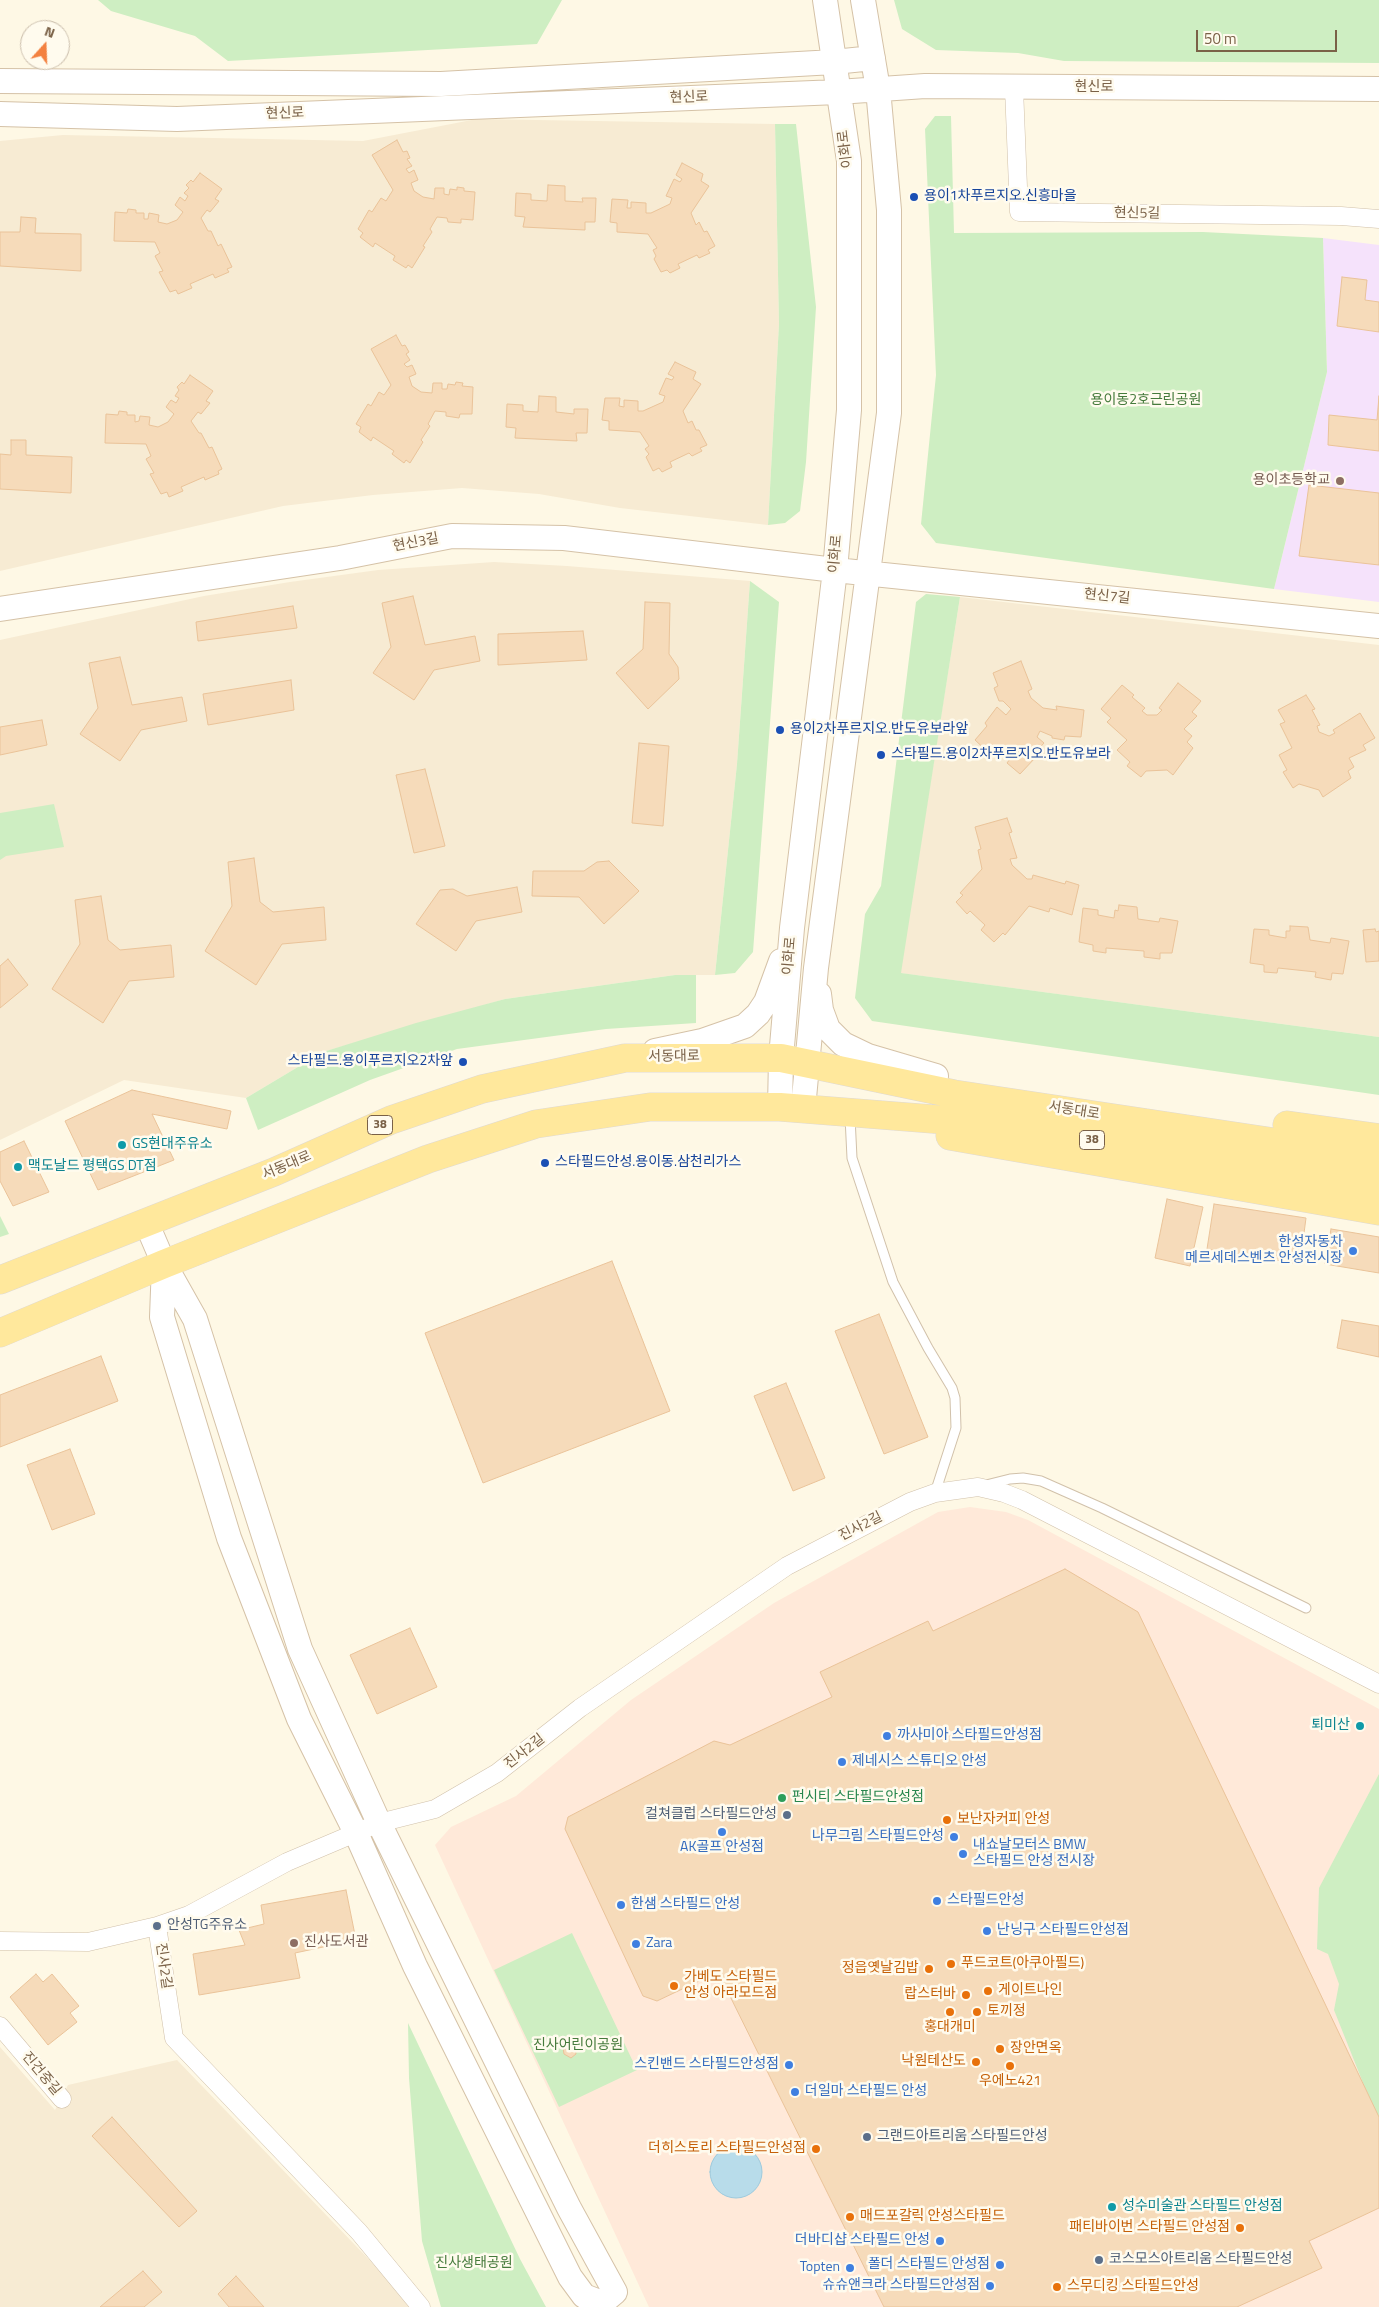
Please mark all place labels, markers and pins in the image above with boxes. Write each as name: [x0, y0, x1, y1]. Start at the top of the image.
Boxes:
place label: 용이1차푸르지오.신흥마을: [924, 189, 1077, 205]
marker: 용이1차푸르지오.신흥마을: [908, 191, 920, 203]
place label: 용이초등학교: [1253, 473, 1330, 489]
marker: 용이초등학교: [1334, 475, 1346, 487]
place label: 용이2차푸르지오.반도유보라앞: [790, 722, 968, 738]
marker: 용이2차푸르지오.반도유보라앞: [774, 724, 786, 736]
place label: 스타필드.용이2차푸르지오.반도유보라: [891, 747, 1111, 763]
marker: 스타필드.용이2차푸르지오.반도유보라: [875, 749, 887, 761]
place label: 스타필드.용이푸르지오2차앞: [288, 1054, 453, 1070]
marker: 스타필드.용이푸르지오2차앞: [457, 1056, 469, 1068]
place label: GS현대주유소: [132, 1137, 213, 1153]
marker: GS현대주유소: [116, 1139, 128, 1151]
place label: 스타필드안성.용이동.삼천리가스: [555, 1155, 741, 1171]
marker: 스타필드안성.용이동.삼천리가스: [539, 1157, 551, 1169]
place label: 맥도날드 평택GS DT점: [28, 1159, 157, 1175]
marker: 맥도날드 평택GS DT점: [12, 1161, 24, 1173]
place label: 한성자동차 메르세데스벤츠 안성전시장: [1185, 1235, 1343, 1268]
marker: 한성자동차 메르세데스벤츠 안성전시장: [1347, 1245, 1359, 1257]
place label: 퇴미산: [1311, 1718, 1350, 1734]
marker: 퇴미산: [1354, 1720, 1366, 1732]
place label: 까사미아 스타필드안성점: [897, 1728, 1042, 1744]
marker: 까사미아 스타필드안성점: [881, 1730, 893, 1742]
place label: 제네시스 스튜디오 안성: [852, 1754, 987, 1770]
marker: 제네시스 스튜디오 안성: [836, 1756, 848, 1768]
place label: 펀시티 스타필드안성점: [792, 1790, 924, 1806]
marker: 펀시티 스타필드안성점: [776, 1792, 788, 1804]
place label: 컬쳐클럽 스타필드안성: [645, 1807, 777, 1823]
marker: 컬쳐클럽 스타필드안성: [781, 1809, 793, 1821]
place label: 보난자커피 안성: [957, 1812, 1050, 1828]
marker: 보난자커피 안성: [941, 1814, 953, 1826]
marker: AK골프 안성점: [716, 1826, 728, 1838]
place label: 나무그림 스타필드안성: [812, 1829, 944, 1845]
marker: 나무그림 스타필드안성: [948, 1831, 960, 1843]
place label: 내쇼날모터스 BMW 스타필드 안성 전시장: [973, 1838, 1095, 1870]
place label: AK골프 안성점: [680, 1840, 764, 1856]
marker: 내쇼날모터스 BMW 스타필드 안성 전시장: [957, 1848, 969, 1860]
place label: 스타필드안성: [947, 1893, 1024, 1909]
marker: 스타필드안성: [931, 1895, 943, 1907]
place label: 한샘 스타필드 안성: [631, 1897, 740, 1913]
marker: 한샘 스타필드 안성: [615, 1899, 627, 1911]
place label: 안성TG주유소: [167, 1918, 247, 1934]
marker: 안성TG주유소: [151, 1920, 163, 1932]
place label: 난닝구 스타필드안성점: [997, 1923, 1129, 1939]
marker: 난닝구 스타필드안성점: [981, 1925, 993, 1937]
place label: 진사도서관: [304, 1935, 368, 1951]
place label: Zara: [646, 1936, 672, 1952]
marker: 진사도서관: [288, 1937, 300, 1949]
marker: Zara: [630, 1938, 642, 1950]
place label: 푸드코트(아쿠아필드): [961, 1956, 1084, 1972]
marker: 푸드코트(아쿠아필드): [945, 1958, 957, 1970]
place label: 정읍옛날김밥: [842, 1961, 919, 1977]
marker: 정읍옛날김밥: [923, 1963, 935, 1975]
place label: 가베도 스타필드 안성 아라모드점: [684, 1970, 777, 2002]
marker: 가베도 스타필드 안성 아라모드점: [668, 1980, 680, 1992]
place label: 게이트나인: [998, 1983, 1062, 1999]
marker: 게이트나인: [982, 1985, 994, 1997]
place label: 랍스터바: [904, 1987, 956, 2003]
marker: 랍스터바: [960, 1989, 972, 2001]
place label: 토끼정: [987, 2004, 1026, 2020]
marker: 홍대개미: [944, 2006, 956, 2018]
marker: 토끼정: [971, 2006, 983, 2018]
place label: 홍대개미: [924, 2020, 976, 2036]
place label: 장안면옥: [1010, 2041, 1062, 2057]
marker: 장안면옥: [994, 2043, 1006, 2055]
place label: 낙원테산도: [902, 2054, 966, 2070]
marker: 낙원테산도: [970, 2056, 982, 2068]
place label: 스킨밴드 스타필드안성점: [634, 2057, 779, 2073]
marker: 스킨밴드 스타필드안성점: [783, 2059, 795, 2071]
marker: 우에노421: [1004, 2060, 1016, 2072]
place label: 우에노421: [979, 2074, 1041, 2090]
place label: 더일마 스타필드 안성: [805, 2084, 927, 2100]
marker: 더일마 스타필드 안성: [789, 2086, 801, 2098]
place label: 그랜드아트리움 스타필드안성: [877, 2129, 1048, 2145]
marker: 그랜드아트리움 스타필드안성: [861, 2131, 873, 2143]
place label: 더히스토리 스타필드안성점: [648, 2141, 806, 2157]
marker: 더히스토리 스타필드안성점: [810, 2143, 822, 2155]
place label: 성수미술관 스타필드 안성점: [1122, 2199, 1283, 2215]
marker: 성수미술관 스타필드 안성점: [1106, 2201, 1118, 2213]
place label: 매드포갈릭 안성스타필드: [860, 2209, 1005, 2225]
marker: 매드포갈릭 안성스타필드: [844, 2211, 856, 2223]
place label: 패티바이번 스타필드 안성점: [1069, 2220, 1230, 2236]
marker: 패티바이번 스타필드 안성점: [1234, 2222, 1246, 2234]
place label: 더바디샵 스타필드 안성: [795, 2233, 930, 2249]
marker: 더바디샵 스타필드 안성: [934, 2235, 946, 2247]
place label: 코스모스아트리움 스타필드안성: [1109, 2252, 1292, 2268]
marker: 코스모스아트리움 스타필드안성: [1093, 2254, 1105, 2266]
place label: 폴더 스타필드 안성점: [868, 2257, 990, 2273]
marker: 폴더 스타필드 안성점: [994, 2259, 1006, 2271]
place label: Topten: [800, 2260, 840, 2276]
marker: Topten: [844, 2262, 856, 2274]
place label: 슈슈앤크라 스타필드안성점: [822, 2278, 980, 2294]
place label: 스무디킹 스타필드안성: [1067, 2279, 1199, 2295]
marker: 슈슈앤크라 스타필드안성점: [984, 2280, 996, 2292]
marker: 스무디킹 스타필드안성: [1051, 2281, 1063, 2293]

